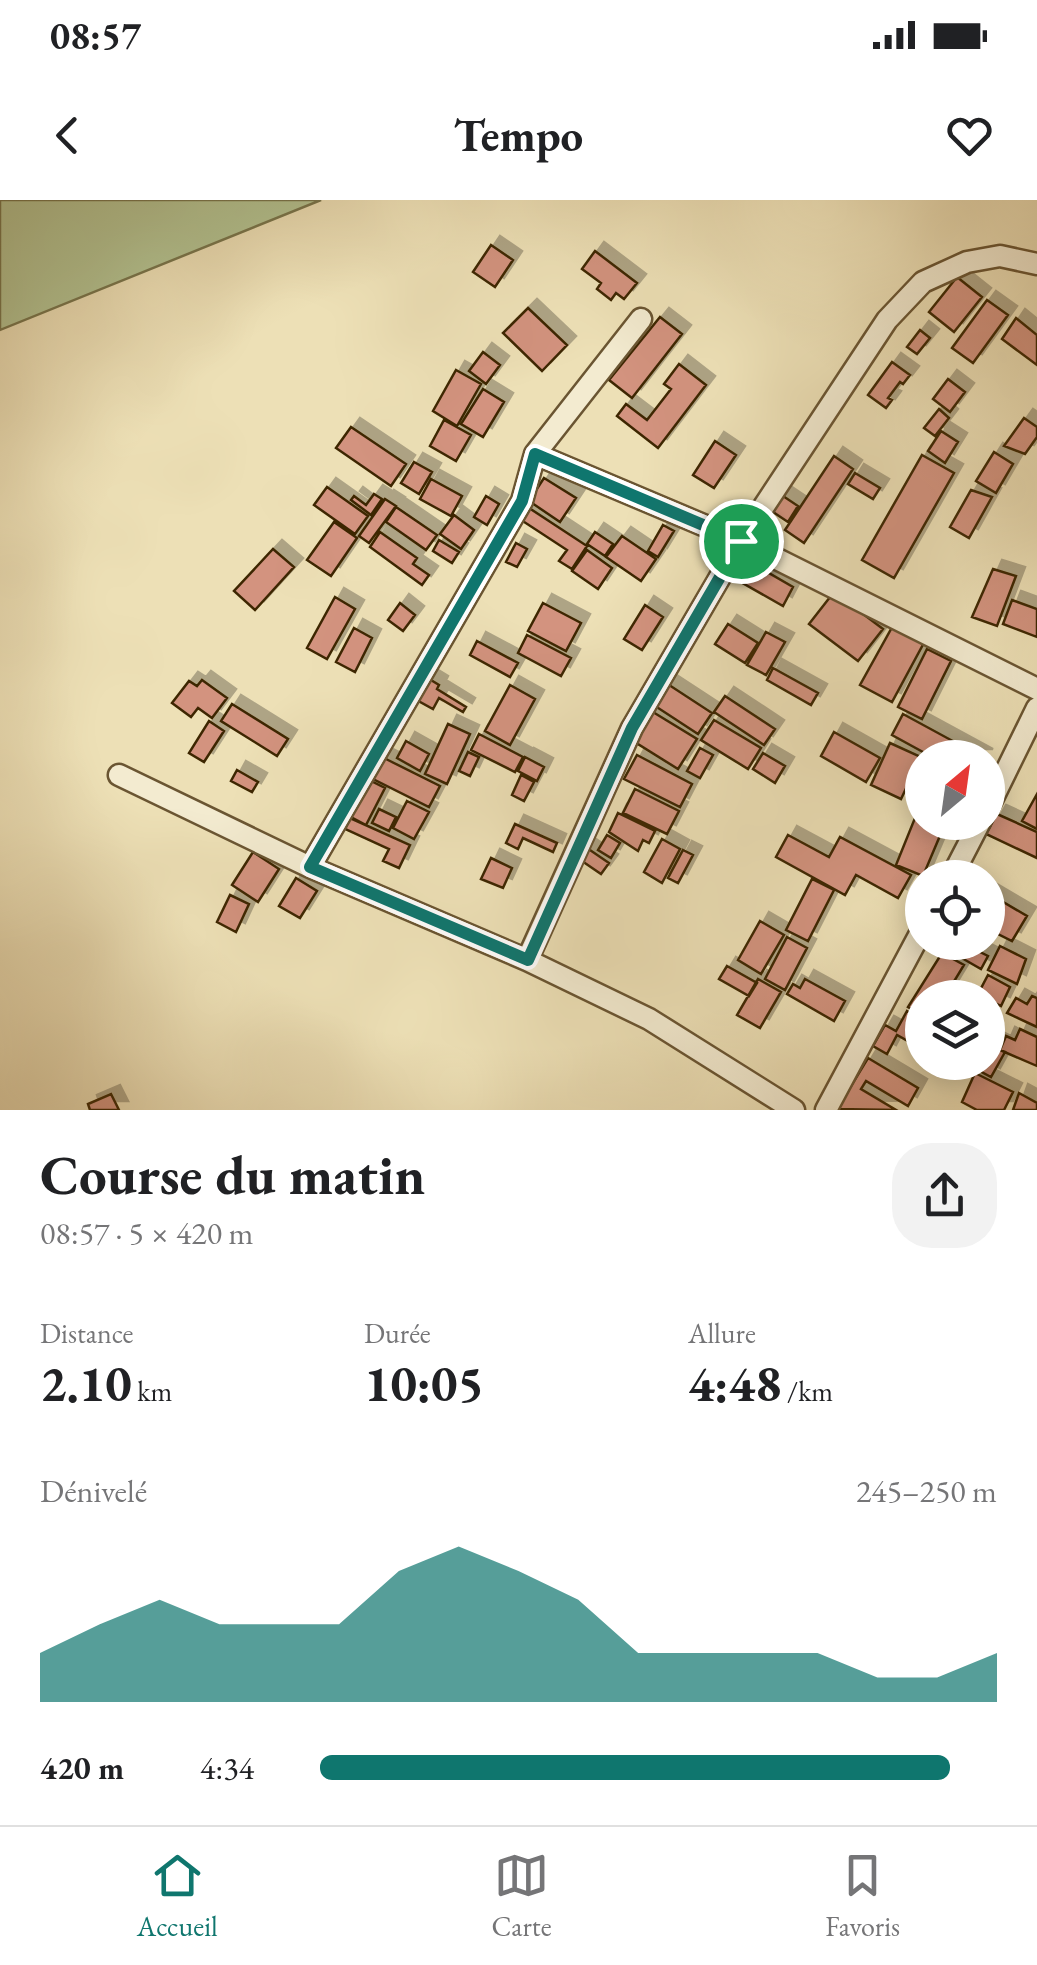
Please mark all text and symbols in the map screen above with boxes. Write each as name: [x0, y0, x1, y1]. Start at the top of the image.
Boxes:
text: 08:57: [50, 11, 141, 60]
text: Tempo: [454, 106, 583, 164]
icon: back: [40, 108, 95, 163]
icon: heart: [942, 108, 997, 163]
pin: [699, 499, 784, 584]
icon: arrive: [714, 514, 769, 569]
north arrow: [905, 740, 1005, 840]
map controls: [905, 740, 1005, 1080]
button: locate: [905, 860, 1005, 960]
button: layers: [905, 980, 1005, 1080]
text: Course du matin: [40, 1139, 425, 1210]
button: share: [892, 1143, 997, 1248]
text: 08:57 · 5 × 420 m: [40, 1212, 253, 1254]
text: Distance: [40, 1315, 134, 1351]
text: Durée: [364, 1315, 431, 1351]
text: Allure: [688, 1315, 756, 1351]
text: 2.10: [40, 1351, 132, 1416]
text: 10:05: [364, 1351, 484, 1416]
text: 4:48: [688, 1351, 781, 1416]
text: km: [132, 1373, 172, 1409]
text: /km: [781, 1373, 833, 1409]
text: Dénivelé: [40, 1470, 147, 1512]
text: 245–250 m: [856, 1470, 997, 1512]
text: 420 m: [40, 1747, 124, 1789]
text: 4:34: [200, 1747, 254, 1789]
tab: Accueil: [137, 1848, 218, 1944]
tab: Carte: [491, 1848, 552, 1944]
tab: Favoris: [825, 1848, 900, 1944]

